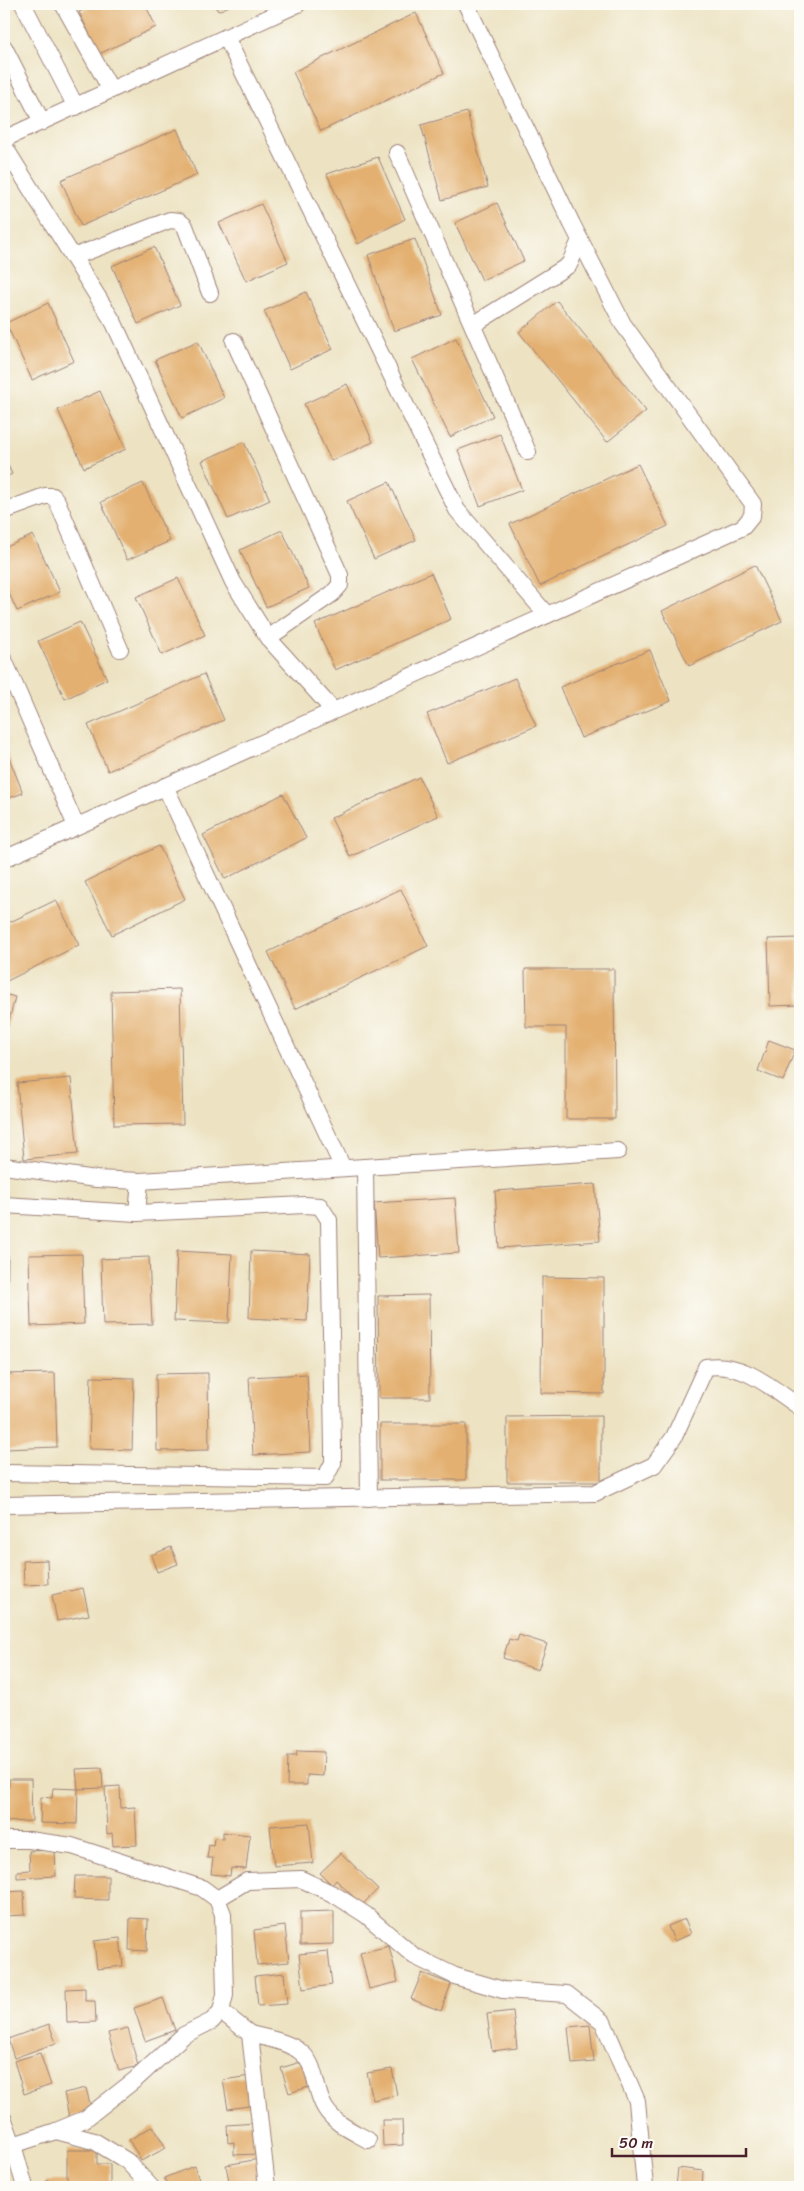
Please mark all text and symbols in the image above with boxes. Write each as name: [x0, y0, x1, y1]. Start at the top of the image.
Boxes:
scale bar: [612, 2126, 745, 2158]
text: 50 m: [619, 2130, 654, 2156]

